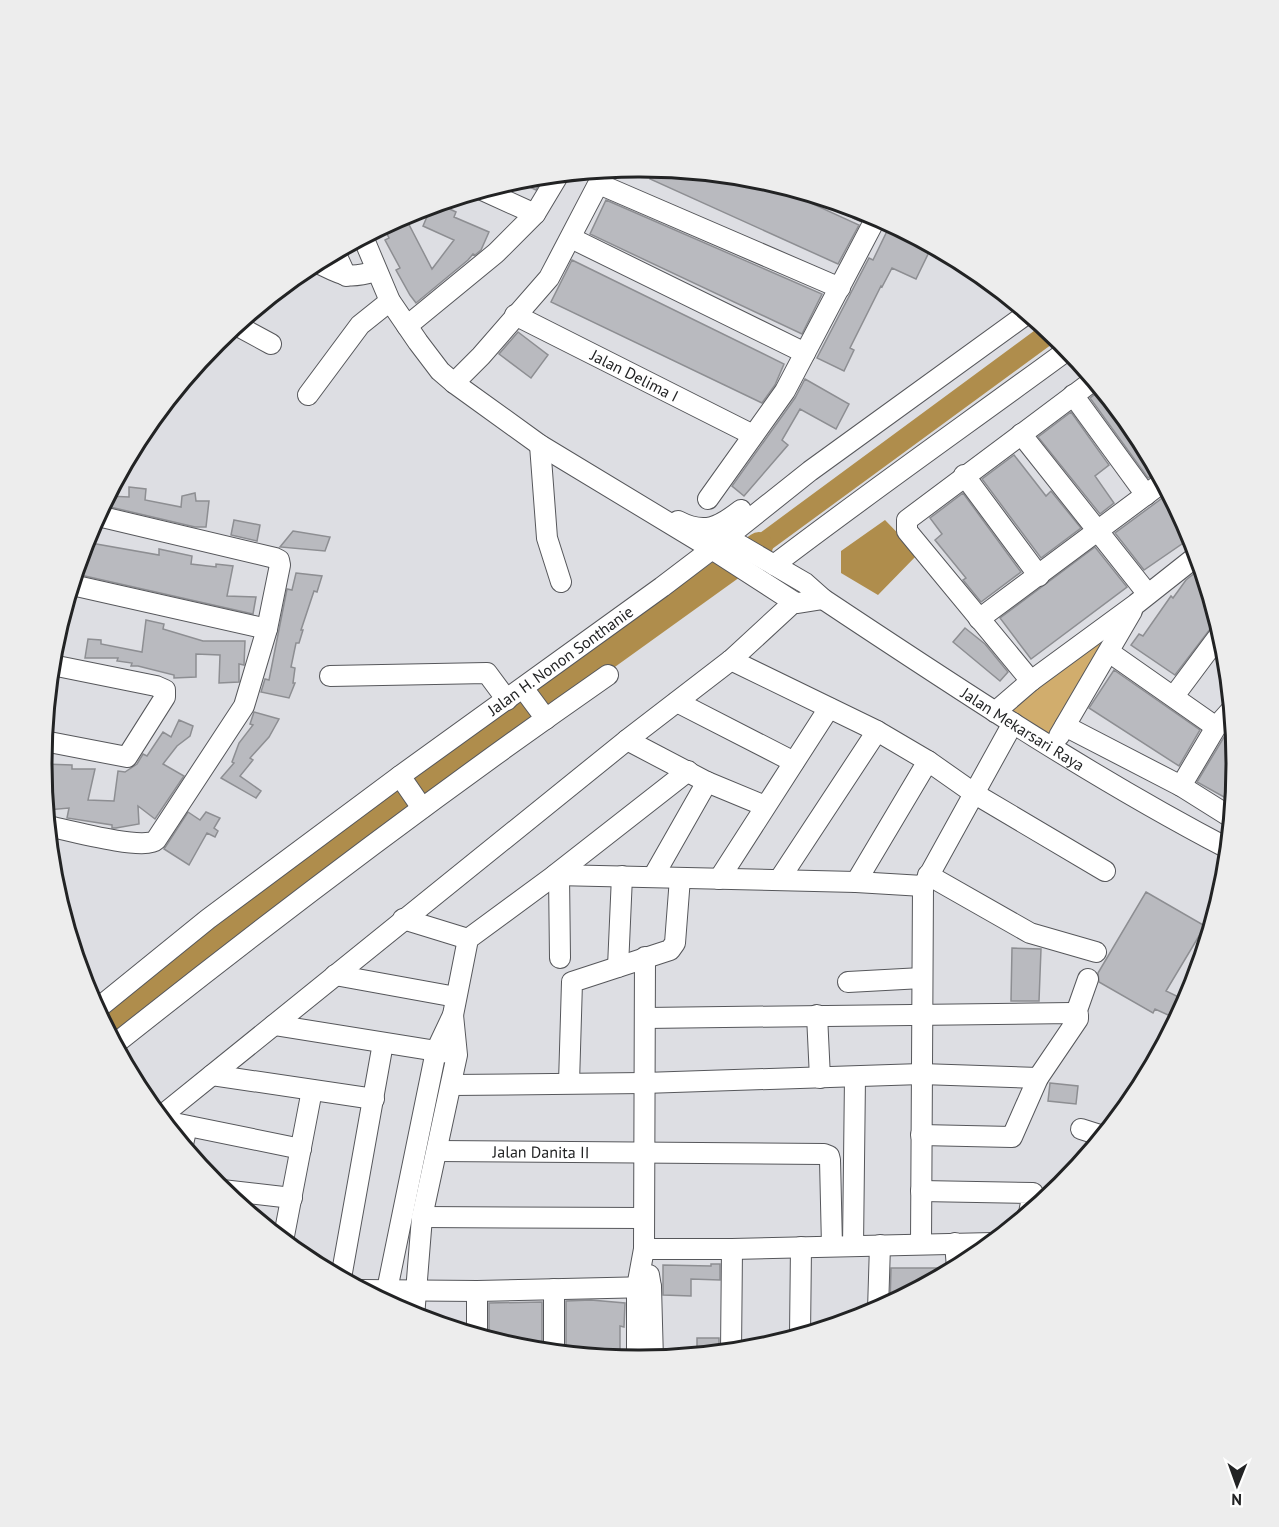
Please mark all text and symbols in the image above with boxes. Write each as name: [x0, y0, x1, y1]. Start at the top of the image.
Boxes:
street label: Jalan Delima I: [587, 344, 682, 406]
street label: Jalan H. Nonon Sonthanie: [483, 601, 637, 720]
street label: Jalan Mekarsari Raya: [957, 682, 1088, 775]
street label: Jalan Danita II: [492, 1141, 589, 1162]
north arrow: [1207, 1455, 1267, 1515]
text: N: [1231, 1490, 1242, 1510]

